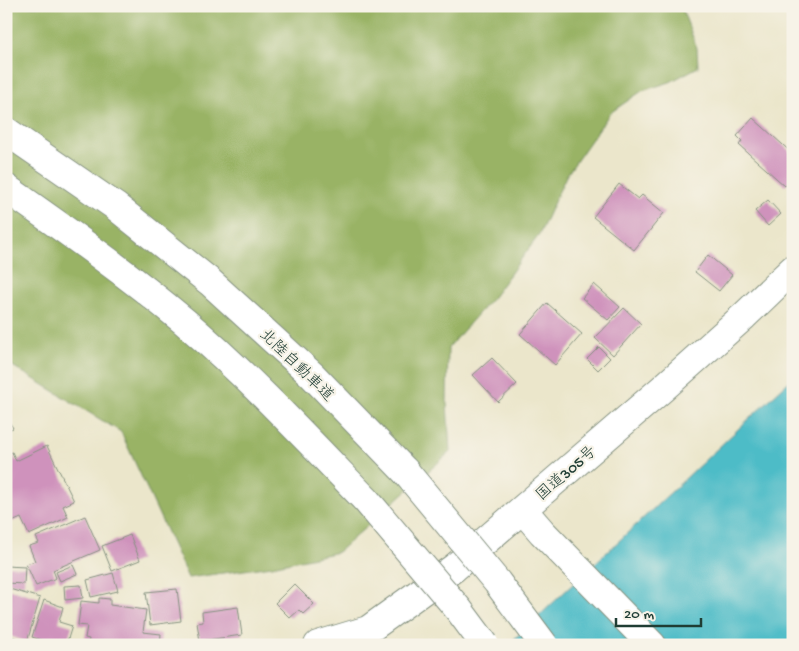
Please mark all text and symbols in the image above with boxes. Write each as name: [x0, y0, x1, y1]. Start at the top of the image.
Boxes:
street label: 北陸自動車道: [254, 325, 338, 407]
street label: 国道305号: [533, 443, 601, 506]
scale bar: [616, 596, 702, 628]
text: 20 m: [624, 606, 654, 624]

